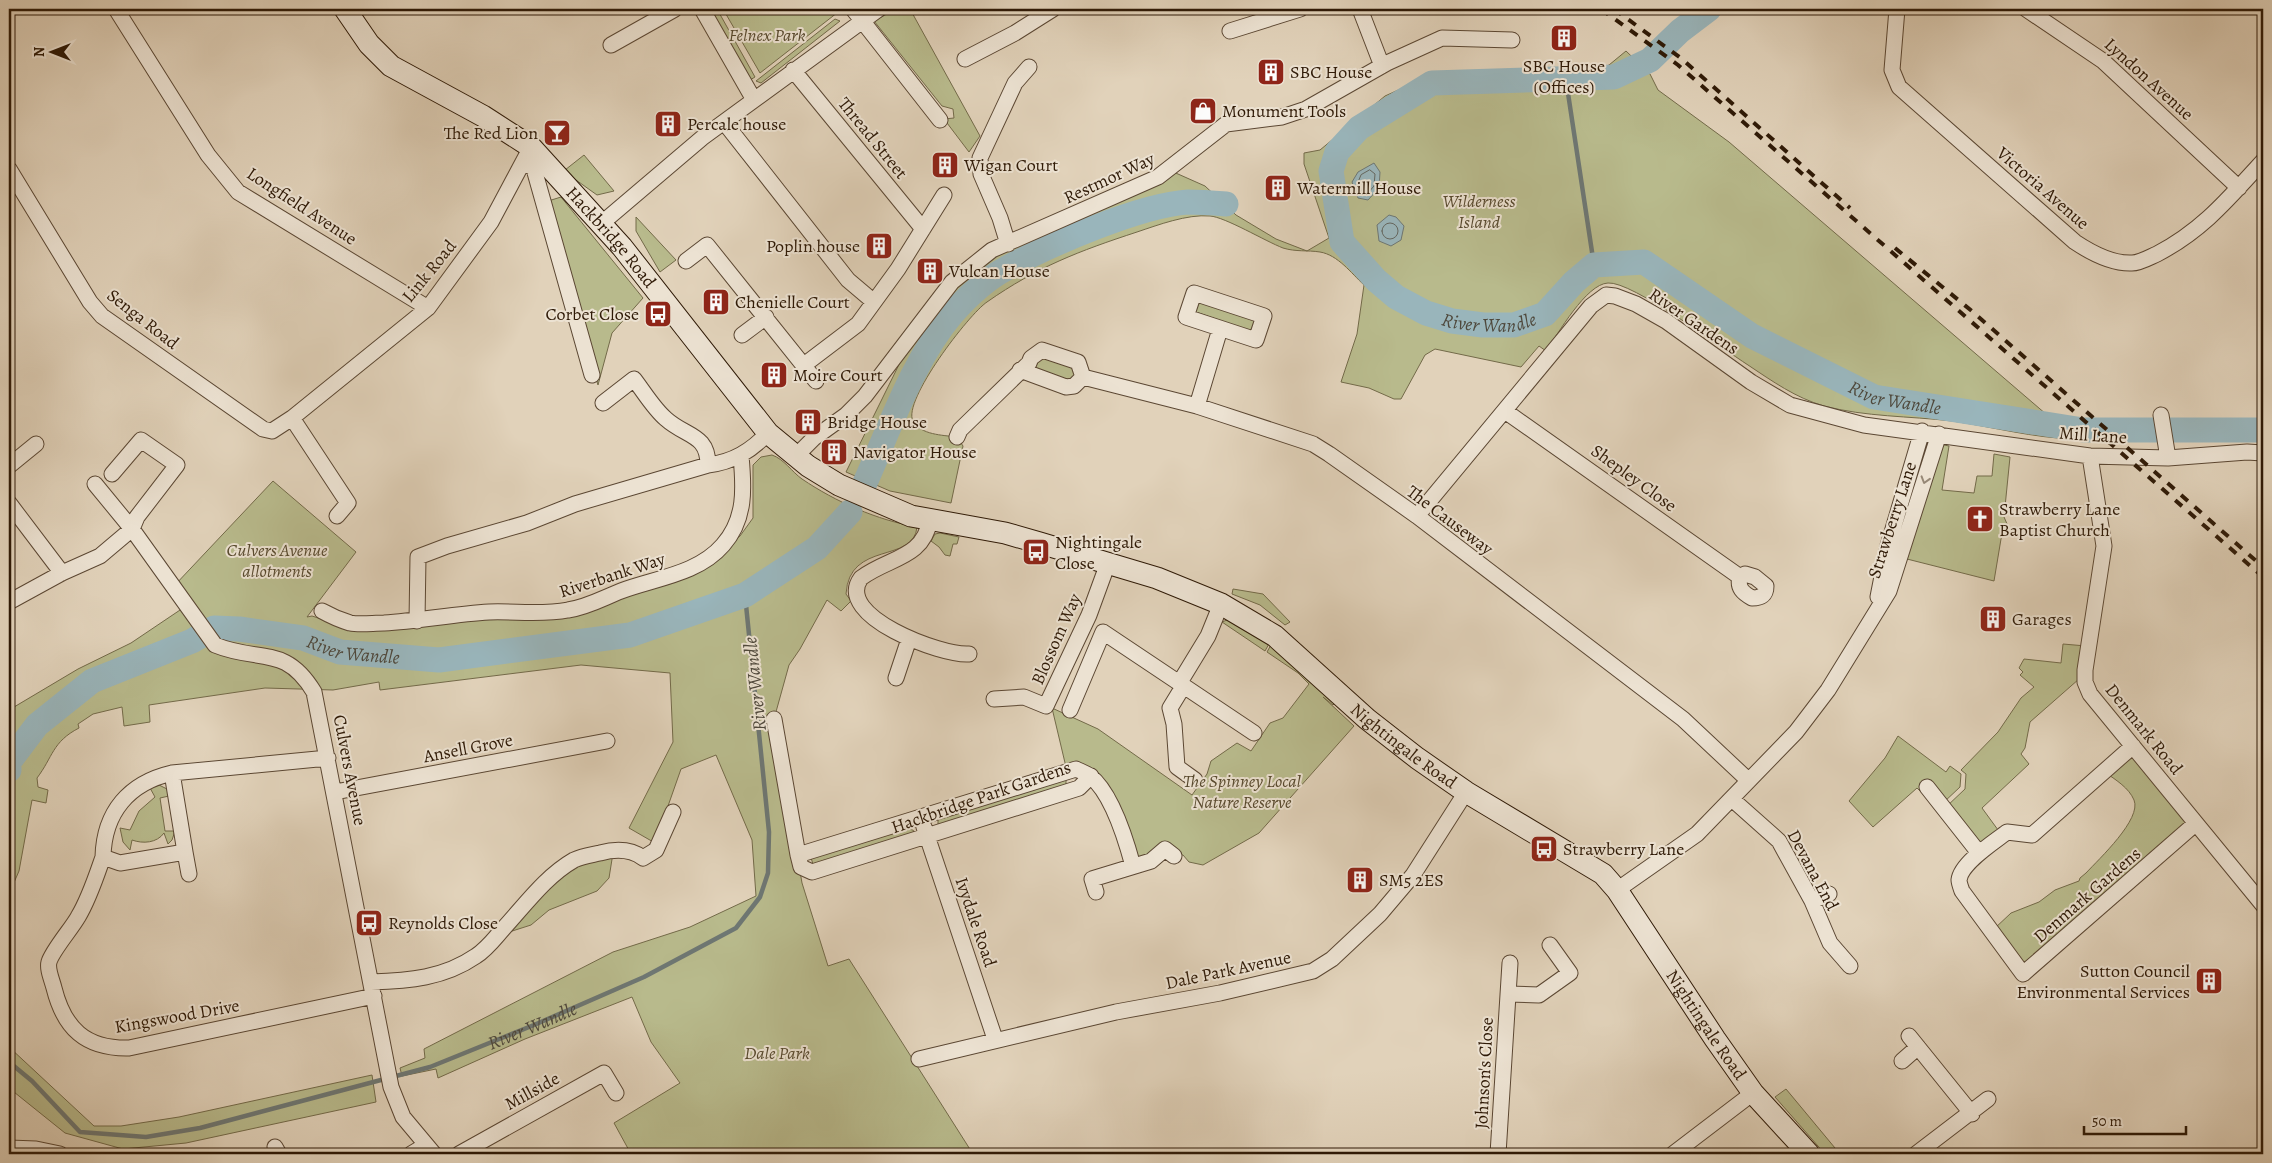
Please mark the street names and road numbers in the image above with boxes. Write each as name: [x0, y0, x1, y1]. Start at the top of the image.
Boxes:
street label: Lyndon Avenue: [2099, 32, 2199, 126]
street label: Thread Street: [833, 92, 913, 184]
street label: Victoria Avenue: [1991, 140, 2094, 235]
street label: Restmor Way: [1060, 146, 1159, 209]
street label: Longfield Avenue: [242, 161, 362, 251]
street label: Hackbridge Road: [560, 181, 662, 293]
street label: Link Road: [396, 234, 462, 307]
street label: River Gardens: [1644, 282, 1744, 360]
street label: Senga Road: [102, 283, 184, 355]
street label: Mill Lane: [2058, 421, 2128, 449]
street label: Shepley Close: [1586, 439, 1682, 517]
street label: Strawberry Lane: [1862, 459, 1922, 581]
street label: The Causeway: [1402, 480, 1499, 561]
street label: Riverbank Way: [556, 546, 669, 603]
street label: Blossom Way: [1025, 589, 1087, 688]
street label: Denmark Road: [2100, 678, 2188, 780]
street label: Nightingale Road: [1345, 698, 1462, 794]
street label: Culvers Avenue: [327, 713, 373, 827]
street label: Ansell Grove: [420, 728, 515, 769]
street label: Hackbridge Park Gardens: [888, 755, 1074, 839]
street label: Devana End: [1782, 825, 1844, 915]
street label: Denmark Gardens: [2028, 842, 2146, 948]
street label: Ivydale Road: [949, 874, 1003, 970]
street label: Dale Park Avenue: [1163, 945, 1293, 995]
street label: Nightingale Road: [1661, 965, 1752, 1085]
street label: Kingswood Drive: [113, 993, 241, 1039]
street label: Johnson's Close: [1469, 1016, 1499, 1130]
street label: Millside: [500, 1066, 564, 1116]

